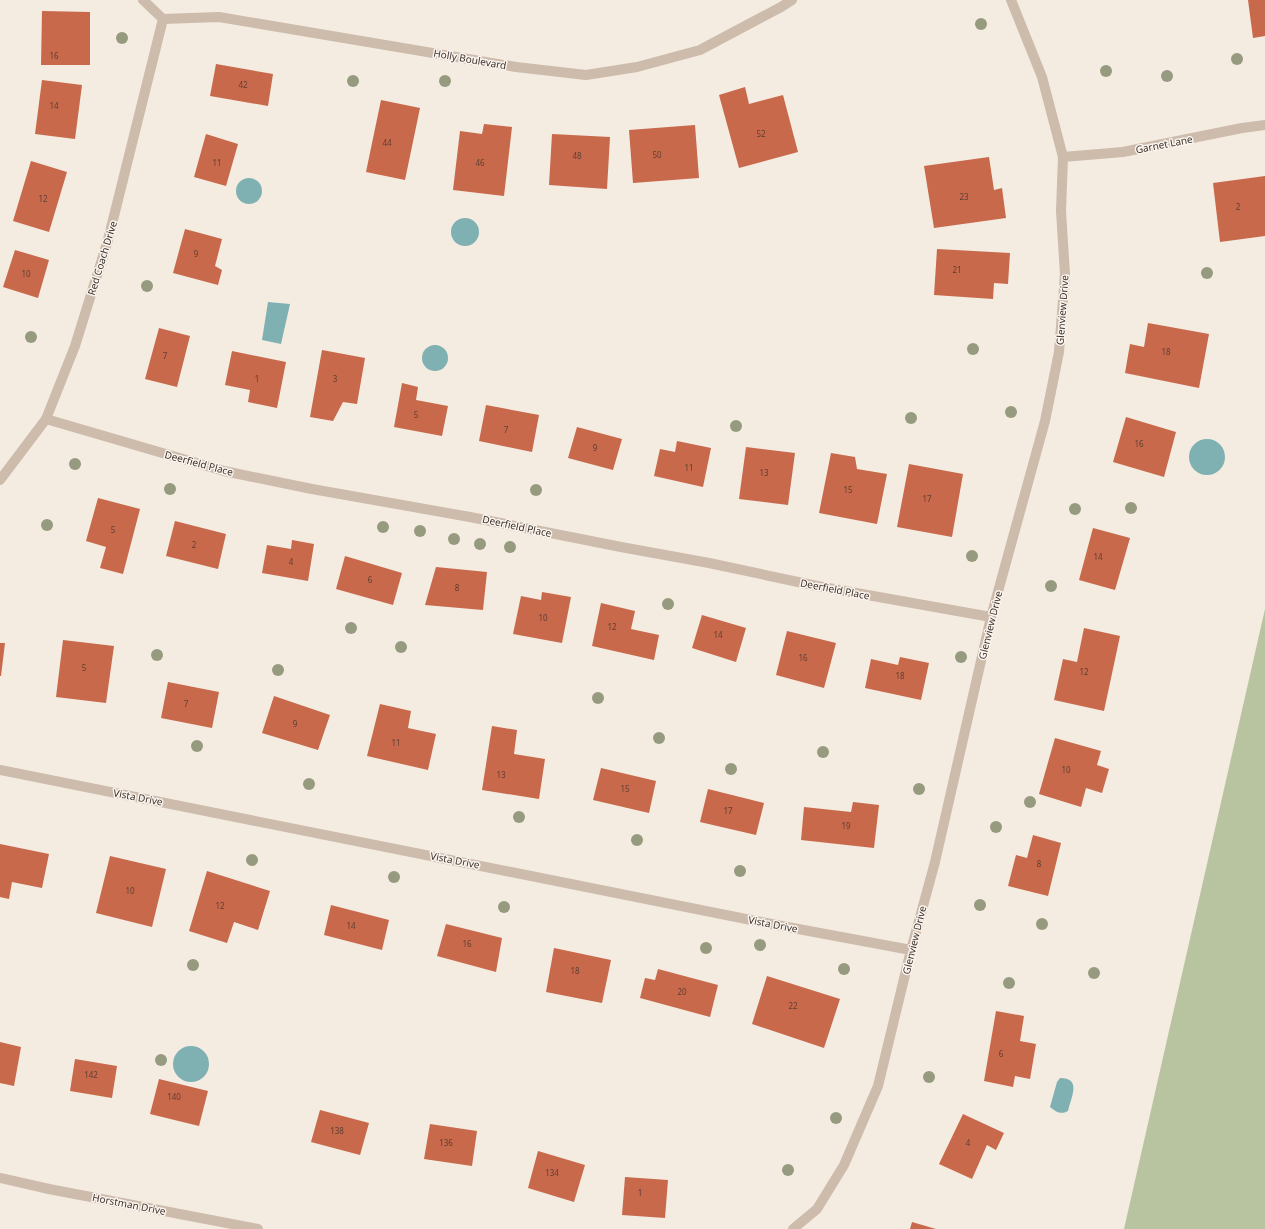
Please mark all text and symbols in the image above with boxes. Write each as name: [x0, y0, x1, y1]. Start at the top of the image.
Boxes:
street label: Holly Boulevard: [432, 46, 508, 72]
house number: 16: [49, 50, 59, 61]
house number: 42: [238, 79, 248, 90]
house number: 14: [49, 100, 59, 111]
house number: 52: [756, 128, 766, 139]
street label: Garnet Lane: [1134, 132, 1194, 156]
house number: 44: [382, 137, 392, 148]
house number: 50: [652, 149, 662, 160]
house number: 48: [572, 150, 582, 161]
house number: 11: [212, 157, 222, 168]
house number: 46: [475, 157, 485, 168]
house number: 23: [959, 191, 969, 202]
house number: 12: [38, 193, 48, 204]
house number: 2: [1236, 201, 1241, 212]
street label: Red Coach Drive: [84, 219, 120, 297]
house number: 9: [194, 248, 199, 259]
house number: 21: [952, 264, 962, 275]
house number: 10: [21, 268, 31, 279]
street label: Glenview Drive: [1053, 274, 1071, 345]
house number: 18: [1161, 346, 1171, 357]
house number: 7: [163, 350, 168, 361]
house number: 1: [255, 373, 259, 384]
house number: 3: [333, 373, 338, 384]
house number: 5: [414, 409, 419, 420]
house number: 7: [504, 424, 509, 435]
house number: 16: [1134, 438, 1144, 449]
house number: 9: [593, 442, 598, 453]
street label: Deerfield Place: [163, 447, 235, 479]
house number: 11: [684, 462, 694, 473]
house number: 13: [759, 467, 769, 478]
house number: 15: [843, 484, 853, 495]
house number: 17: [922, 493, 932, 504]
street label: Deerfield Place: [481, 512, 553, 540]
house number: 5: [111, 524, 116, 535]
house number: 2: [192, 539, 197, 550]
house number: 14: [1093, 551, 1103, 562]
house number: 4: [289, 556, 294, 567]
house number: 6: [368, 574, 373, 585]
street label: Deerfield Place: [799, 575, 871, 603]
house number: 8: [455, 582, 460, 593]
street label: Glenview Drive: [975, 589, 1005, 661]
house number: 10: [538, 612, 548, 623]
house number: 12: [607, 621, 617, 632]
house number: 14: [713, 629, 723, 640]
house number: 16: [798, 652, 808, 663]
house number: 5: [82, 662, 87, 673]
house number: 12: [1079, 666, 1089, 677]
house number: 18: [895, 670, 905, 681]
house number: 7: [184, 698, 189, 709]
house number: 9: [293, 718, 298, 729]
house number: 11: [391, 737, 401, 748]
house number: 10: [1061, 764, 1071, 775]
house number: 13: [496, 769, 506, 780]
house number: 15: [620, 783, 630, 794]
street label: Vista Drive: [112, 785, 164, 809]
house number: 17: [723, 805, 733, 816]
house number: 19: [841, 820, 851, 831]
street label: Vista Drive: [429, 848, 481, 872]
house number: 8: [1037, 858, 1042, 869]
house number: 10: [125, 885, 135, 896]
house number: 12: [215, 900, 225, 911]
street label: Glenview Drive: [899, 904, 929, 976]
street label: Vista Drive: [747, 912, 799, 936]
house number: 14: [346, 920, 356, 931]
house number: 16: [462, 938, 472, 949]
house number: 18: [570, 965, 580, 976]
house number: 20: [677, 986, 687, 997]
house number: 22: [788, 1000, 798, 1011]
house number: 6: [999, 1048, 1004, 1059]
house number: 142: [84, 1069, 98, 1080]
house number: 140: [167, 1091, 181, 1102]
house number: 138: [330, 1125, 344, 1136]
house number: 136: [439, 1137, 453, 1148]
house number: 4: [966, 1137, 971, 1148]
house number: 134: [545, 1167, 559, 1178]
house number: 1: [638, 1187, 642, 1198]
street label: Horstman Drive: [91, 1190, 167, 1218]

